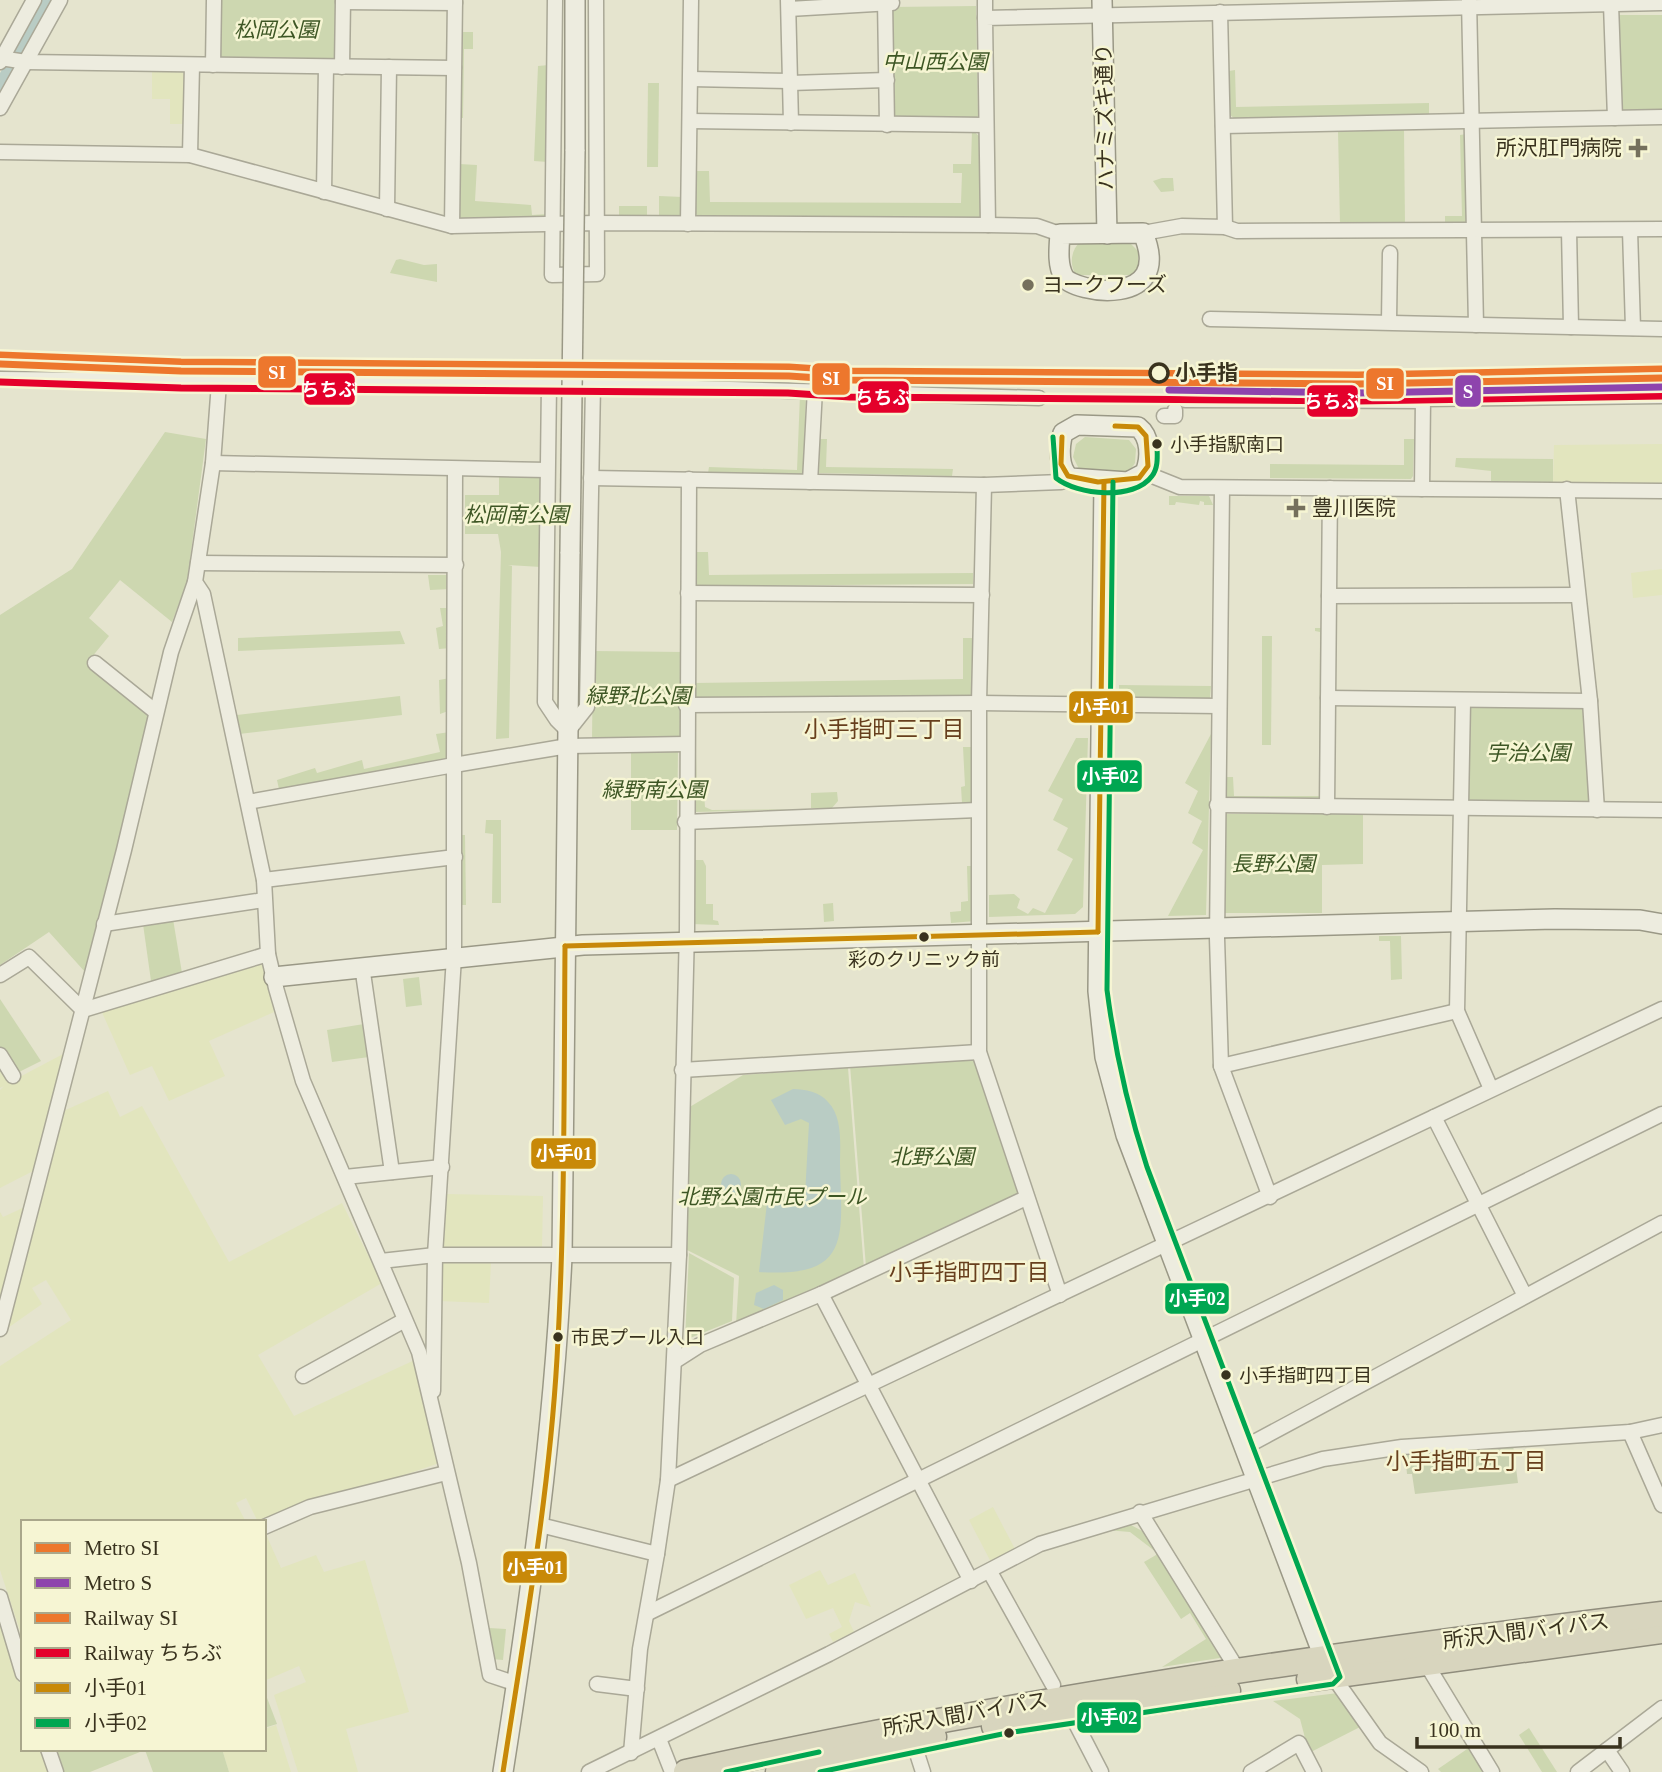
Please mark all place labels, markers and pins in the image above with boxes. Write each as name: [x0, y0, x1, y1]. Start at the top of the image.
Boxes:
place label: 所沢肛門病院: [1496, 136, 1622, 160]
marker: 所沢肛門病院: [1628, 138, 1648, 158]
place label: ヨークフーズ: [1042, 273, 1167, 297]
marker: ヨークフーズ: [1020, 277, 1036, 293]
place label: 小手指: [1175, 361, 1238, 385]
marker: 小手指: [1149, 363, 1169, 383]
place label: 小手指駅南口: [1170, 434, 1284, 455]
marker: 小手指駅南口: [1150, 437, 1164, 451]
place label: 豊川医院: [1312, 496, 1396, 520]
marker: 豊川医院: [1286, 498, 1306, 518]
marker: 彩のクリニック前: [917, 930, 931, 944]
place label: 彩のクリニック前: [848, 949, 1000, 970]
place label: 市民プール入口: [571, 1327, 704, 1348]
marker: 市民プール入口: [551, 1330, 565, 1344]
place label: 小手指町四丁目: [1239, 1365, 1372, 1386]
marker: 小手指町四丁目: [1219, 1368, 1233, 1382]
unlabelled marker: [1002, 1726, 1016, 1740]

